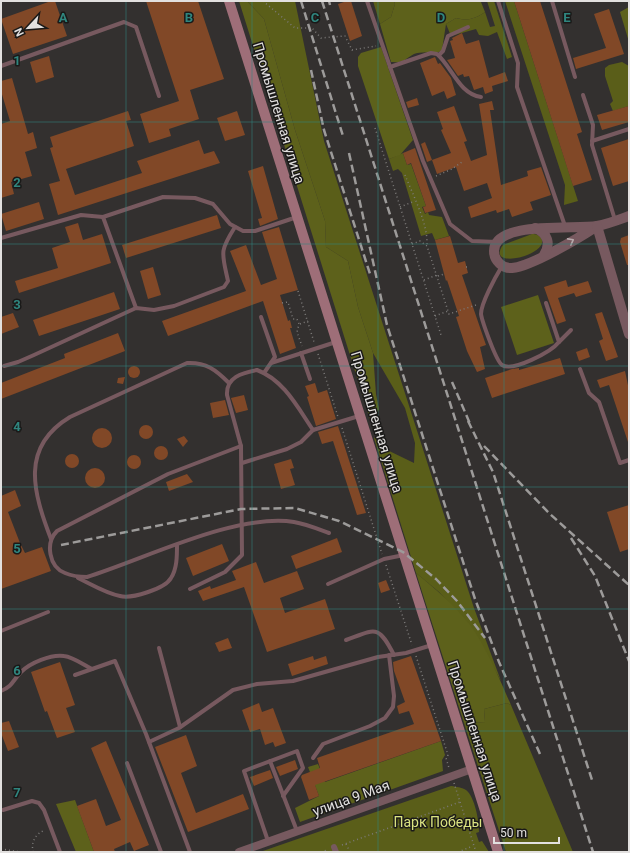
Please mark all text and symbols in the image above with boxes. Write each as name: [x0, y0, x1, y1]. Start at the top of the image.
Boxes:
north arrow: [8, 8, 48, 48]
text: A: [59, 10, 68, 25]
text: B: [185, 10, 193, 25]
text: C: [311, 10, 320, 25]
text: D: [437, 10, 445, 25]
text: E: [563, 10, 571, 25]
text: N: [12, 26, 27, 39]
street label: Промышленная улица: [250, 40, 308, 186]
text: 1: [13, 53, 21, 68]
text: 2: [13, 175, 21, 190]
one-way arrow: [567, 238, 574, 246]
text: 3: [13, 297, 21, 312]
street label: Промышленная улица: [348, 349, 406, 495]
text: 4: [13, 419, 21, 434]
text: 5: [13, 541, 21, 556]
street label: Промышленная улица: [445, 658, 505, 804]
text: 6: [13, 663, 21, 678]
street label: улица 9 Мая: [310, 777, 392, 819]
text: 7: [13, 785, 21, 800]
park label: Парк Победы: [394, 814, 482, 830]
scale bar: [494, 819, 559, 845]
text: 50 m: [500, 826, 527, 840]

